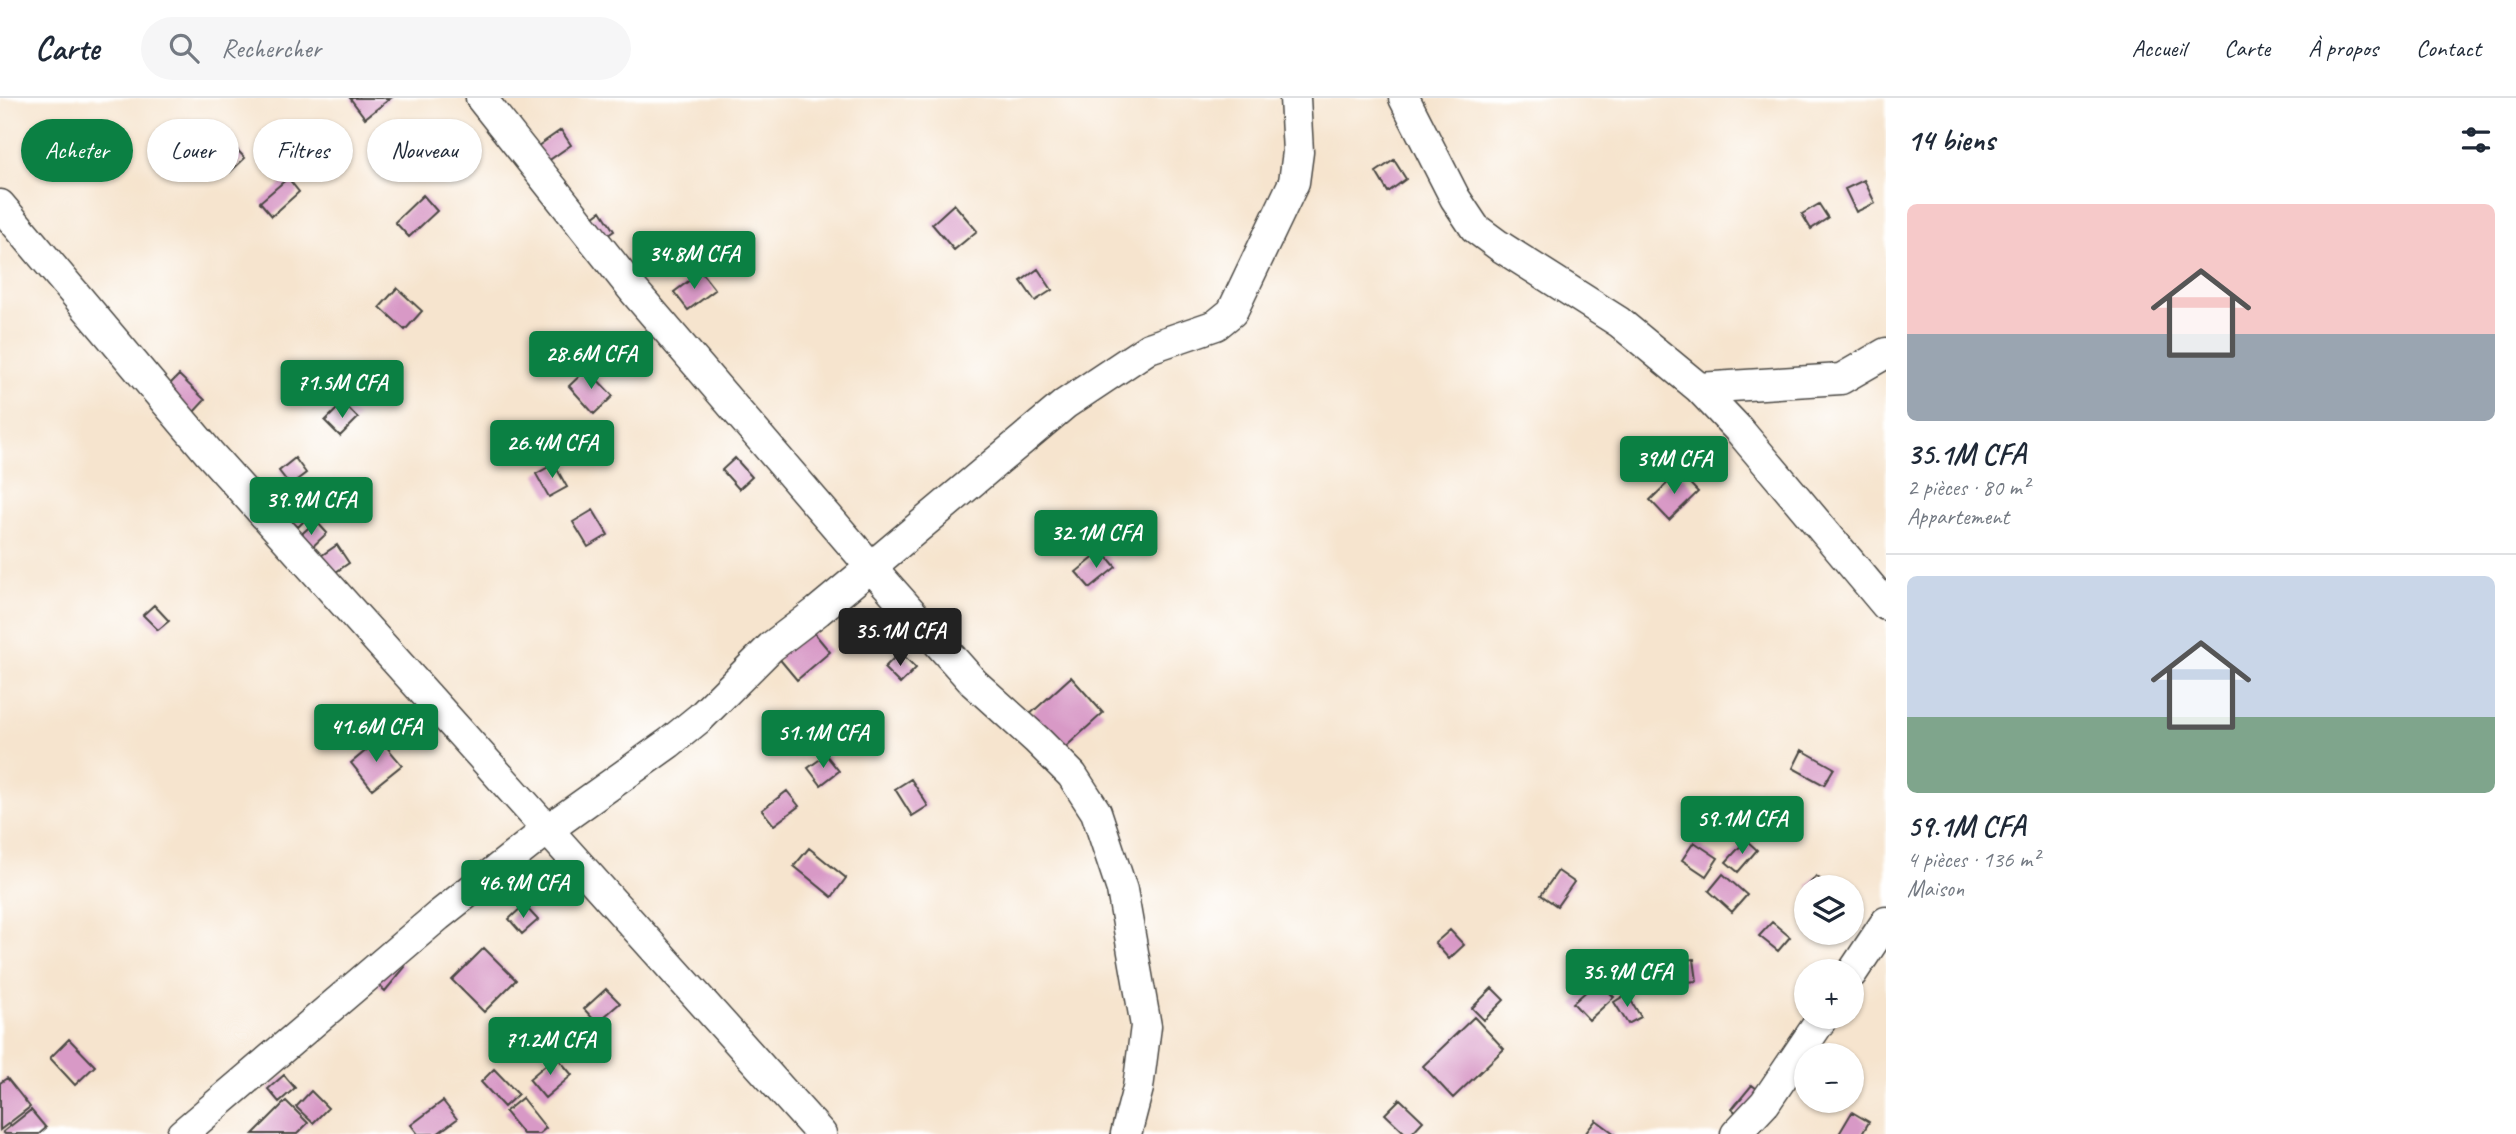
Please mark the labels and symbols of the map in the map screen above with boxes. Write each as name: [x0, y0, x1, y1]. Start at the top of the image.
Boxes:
pin: 34.8M CFA: [614, 232, 774, 291]
pin: 28.6M CFA: [511, 331, 671, 391]
pin: 71.5M CFA: [262, 360, 422, 420]
pin: 26.4M CFA: [472, 420, 632, 480]
pin: 39M CFA: [1609, 436, 1739, 496]
pin: 39.9M CFA: [231, 478, 391, 537]
pin: 32.1M CFA: [1016, 510, 1176, 570]
pin: 35.1M CFA: [820, 608, 980, 668]
pin: 41.6M CFA: [296, 704, 456, 764]
pin: 51.1M CFA: [743, 710, 903, 770]
pin: 59.1M CFA: [1662, 796, 1822, 856]
pin: 46.9M CFA: [443, 860, 603, 920]
pin: 35.9M CFA: [1547, 950, 1707, 1009]
pin: 71.2M CFA: [470, 1018, 630, 1077]

